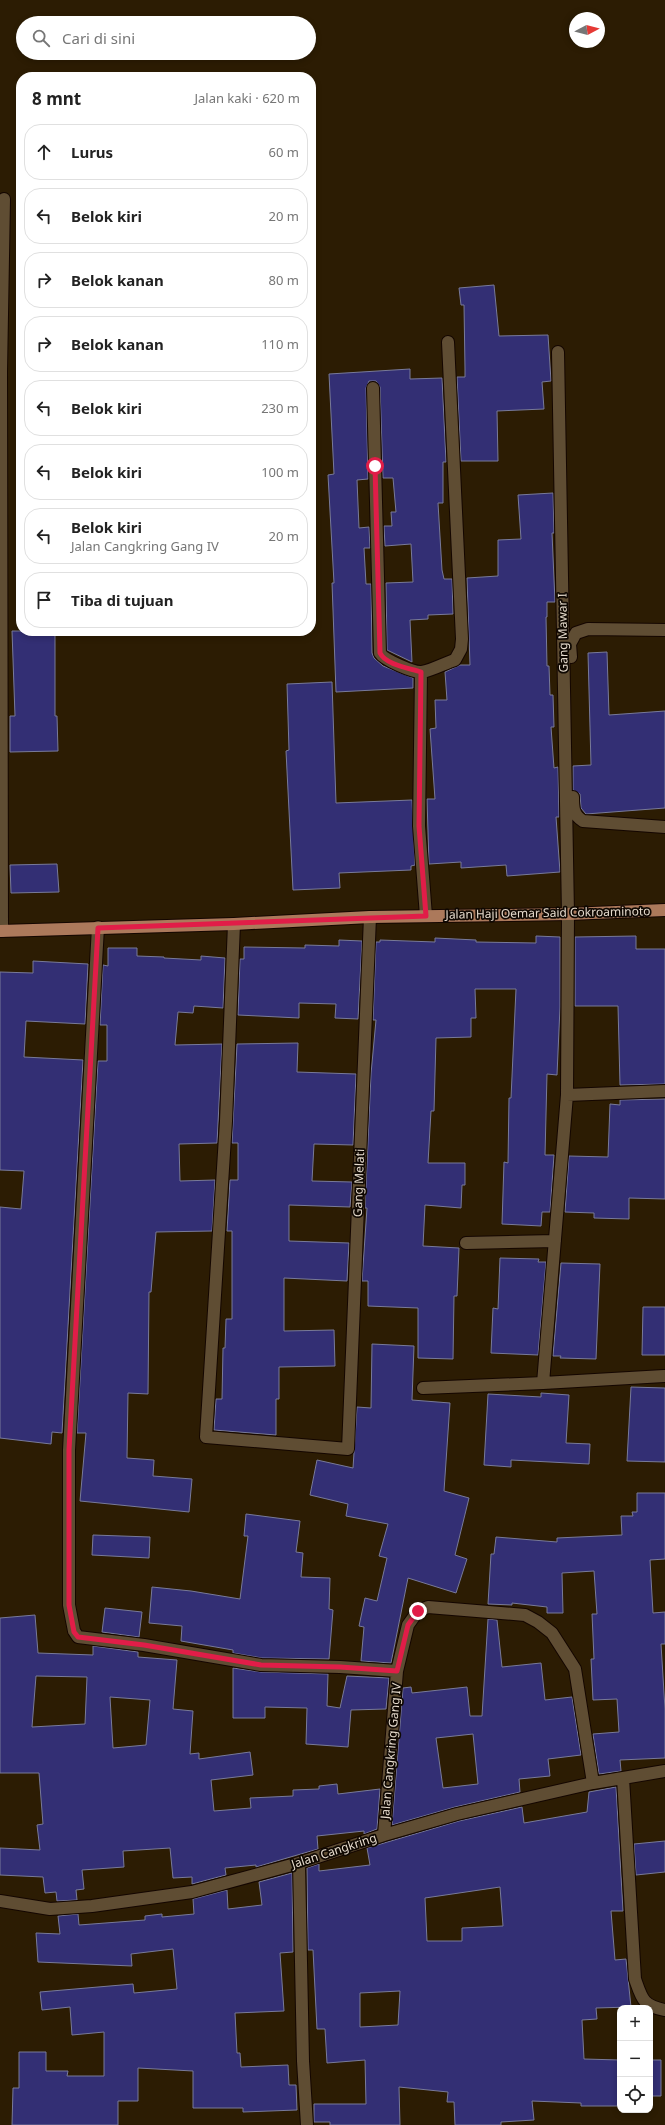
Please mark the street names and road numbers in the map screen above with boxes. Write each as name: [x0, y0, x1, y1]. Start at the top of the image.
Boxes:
street label: Gang Mawar I: [553, 593, 572, 673]
street label: Jalan Haji Oemar Said Cokroaminoto: [444, 902, 651, 923]
street label: Gang Melati: [349, 1149, 368, 1217]
street label: Jalan Cangkring Gang IV: [376, 1681, 405, 1821]
street label: Jalan Cangkring: [288, 1829, 379, 1873]

